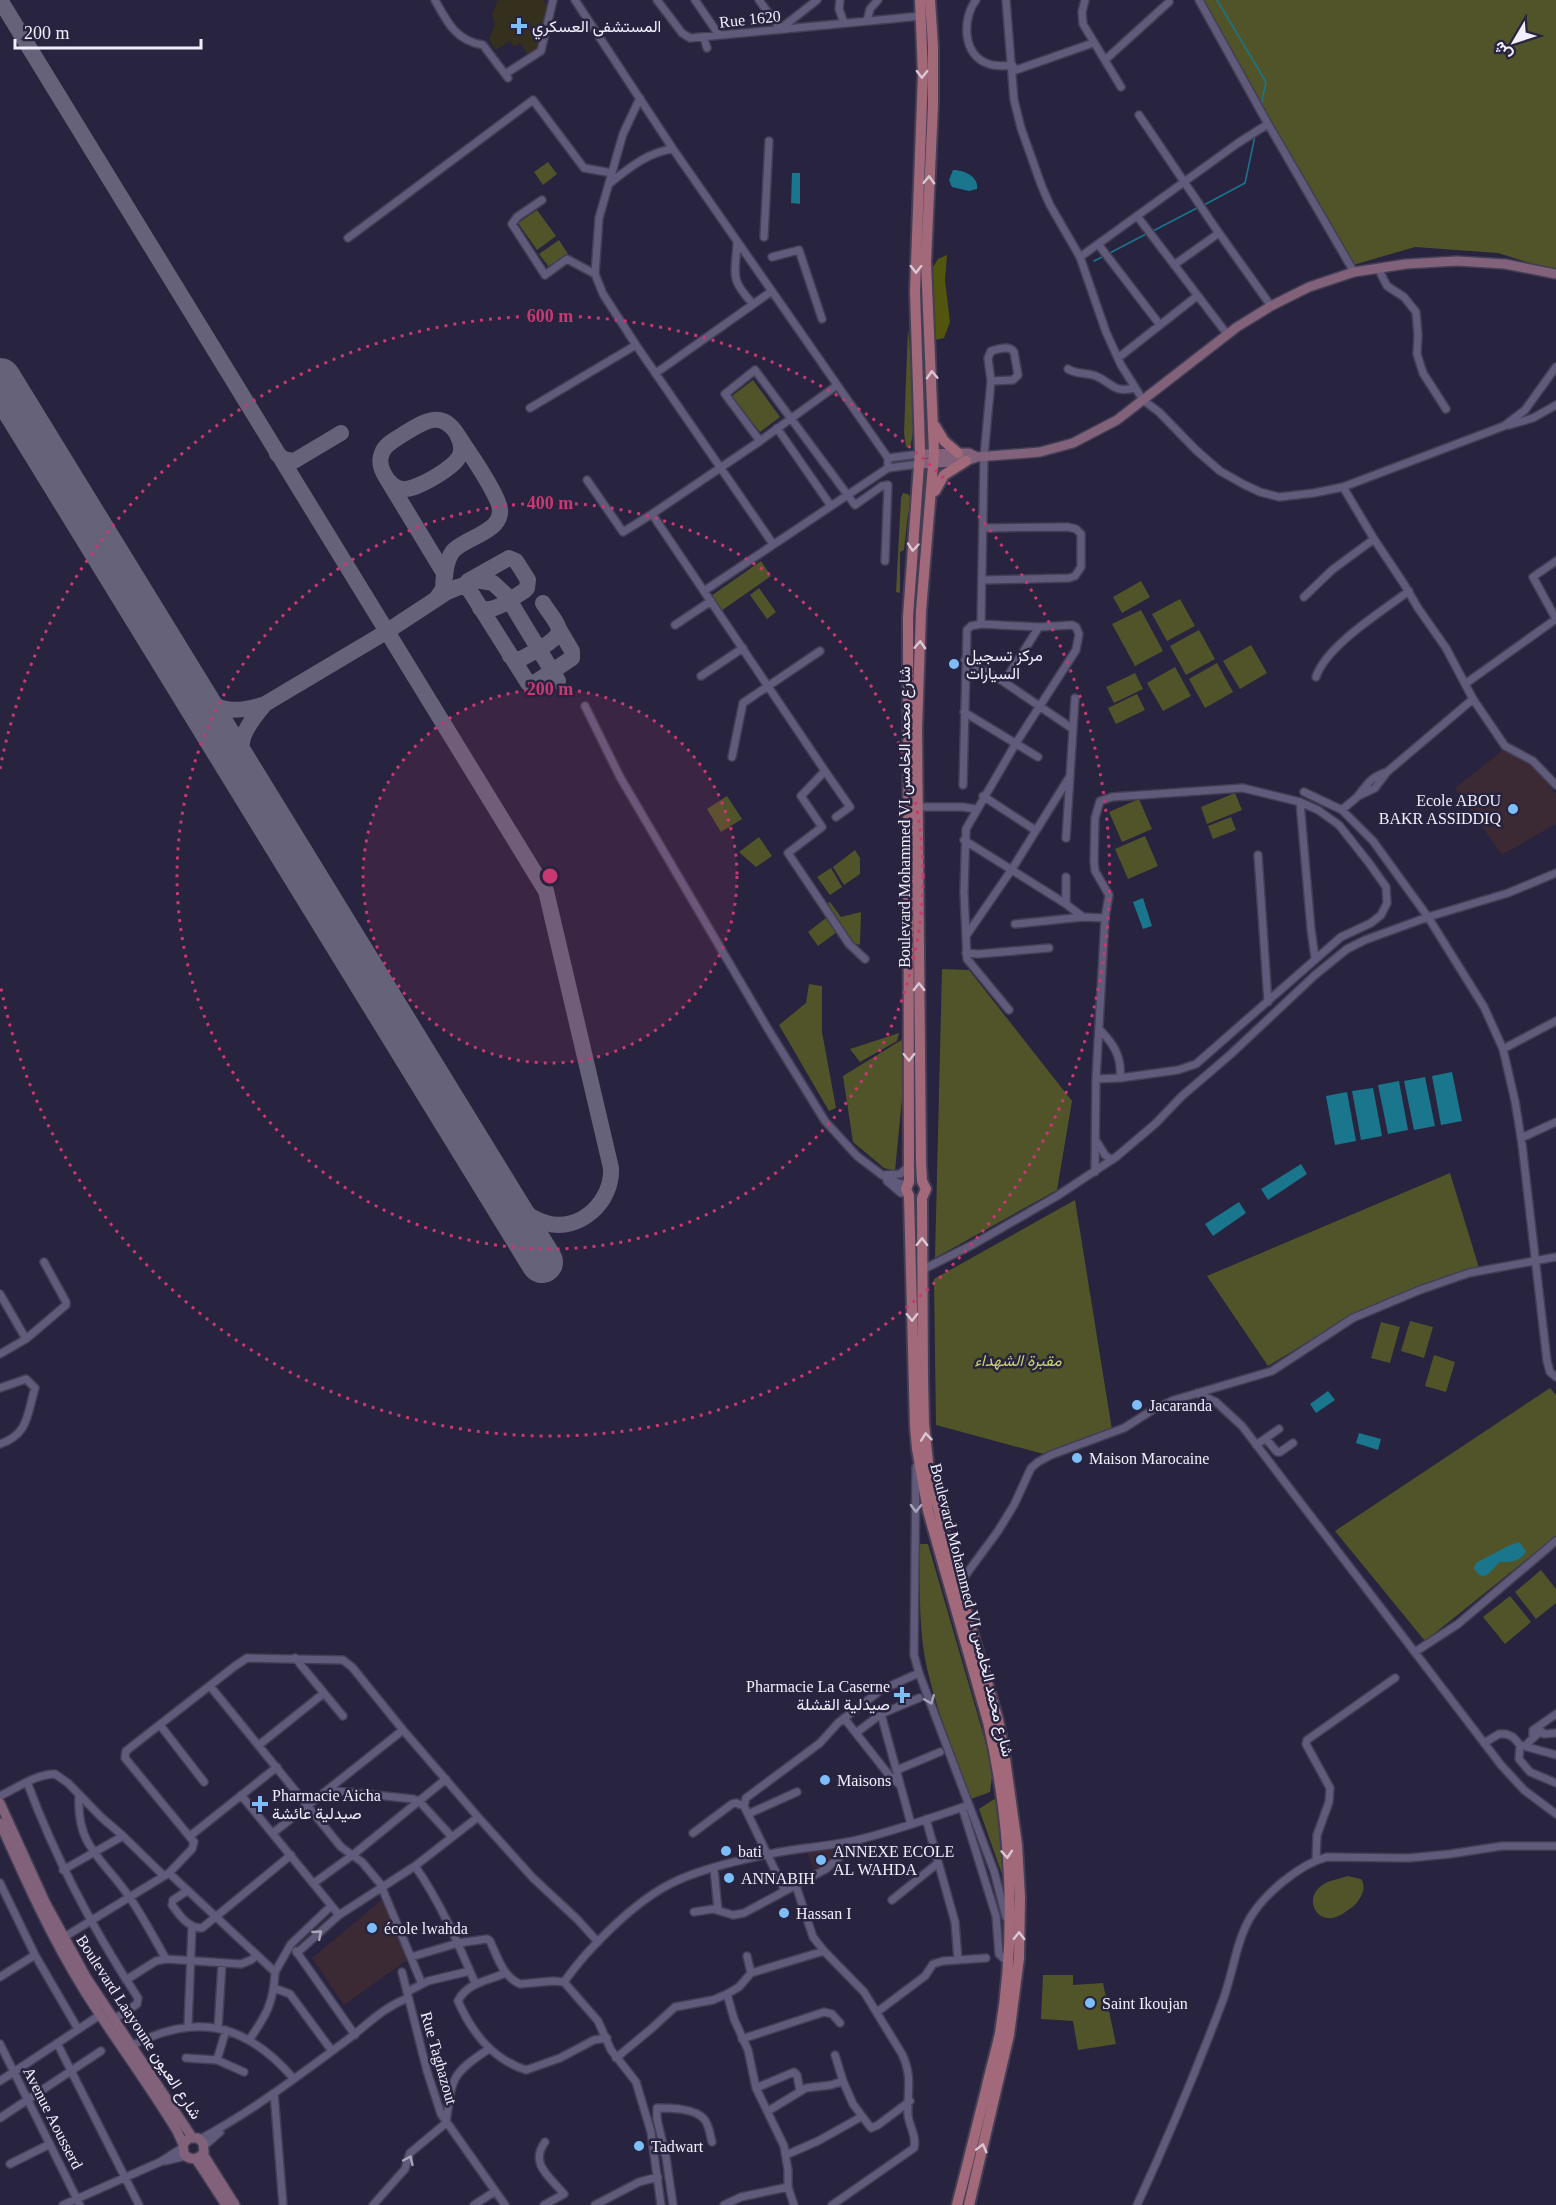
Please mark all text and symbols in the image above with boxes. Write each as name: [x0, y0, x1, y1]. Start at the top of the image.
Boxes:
street label: Rue 1620: [718, 7, 782, 31]
scale bar: [15, 12, 201, 50]
north arrow: [1484, 12, 1544, 72]
marker: المستشفى العسكري: [510, 17, 528, 35]
place label: المستشفى العسكري: [532, 18, 661, 40]
text: 200 m: [24, 23, 70, 43]
text: ش: [1490, 38, 1516, 64]
one-way arrow: [916, 70, 928, 79]
one-way arrow: [922, 176, 935, 185]
one-way arrow: [909, 264, 922, 273]
text: 600 m: [527, 306, 573, 326]
one-way arrow: [926, 371, 939, 380]
text: 400 m: [527, 493, 573, 513]
one-way arrow: [906, 542, 919, 551]
one-way arrow: [913, 641, 926, 650]
place label: مركز تسجيل السيارات: [966, 647, 1043, 684]
marker: مركز تسجيل السيارات: [947, 657, 961, 671]
street label: Boulevard Mohammed VI شارع محمد الخامس: [896, 666, 916, 968]
text: 200 m: [527, 679, 573, 699]
place label: Ecole ABOU BAKR ASSIDDIQ: [1379, 792, 1501, 827]
marker: Ecole ABOU BAKR ASSIDDIQ: [1506, 802, 1520, 816]
centre of rings: [540, 866, 560, 886]
one-way arrow: [913, 983, 925, 992]
one-way arrow: [903, 1052, 915, 1061]
one-way arrow: [916, 1237, 929, 1246]
one-way arrow: [906, 1312, 919, 1321]
park label: مقبرة الشهداء: [975, 1352, 1062, 1371]
place label: Jacaranda: [1149, 1397, 1212, 1414]
marker: Jacaranda: [1130, 1398, 1144, 1412]
one-way arrow: [920, 1432, 933, 1441]
place label: Maison Marocaine: [1089, 1450, 1209, 1467]
marker: Maison Marocaine: [1070, 1451, 1084, 1465]
street label: Boulevard Mohammed VI شارع محمد الخامس: [924, 1462, 1017, 1759]
one-way arrow: [910, 1503, 922, 1512]
place label: Pharmacie La Caserne صيدلية القشلة: [746, 1678, 890, 1714]
marker: Pharmacie La Caserne صيدلية القشلة: [895, 1688, 909, 1702]
one-way arrow: [922, 1695, 935, 1705]
place label: Maisons: [837, 1772, 891, 1789]
marker: Maisons: [818, 1773, 832, 1787]
place label: Pharmacie Aicha صيدلية عائشة: [272, 1787, 381, 1823]
marker: Pharmacie Aicha صيدلية عائشة: [253, 1797, 267, 1811]
place label: bati: [738, 1843, 763, 1860]
place label: ANNEXE ECOLE AL WAHDA: [833, 1843, 954, 1878]
marker: bati: [719, 1844, 733, 1858]
one-way arrow: [1000, 1849, 1013, 1858]
marker: ANNEXE ECOLE AL WAHDA: [814, 1853, 828, 1867]
place label: ANNABIH: [741, 1870, 815, 1887]
marker: ANNABIH: [722, 1871, 736, 1885]
place label: Hassan I: [796, 1905, 852, 1922]
marker: Hassan I: [777, 1906, 791, 1920]
place label: école lwahda: [384, 1920, 468, 1937]
marker: école lwahda: [365, 1921, 379, 1935]
one-way arrow: [311, 1930, 322, 1941]
one-way arrow: [1013, 1931, 1025, 1940]
street label: Boulevard Laayoune شارع العيون: [71, 1932, 205, 2124]
place label: Saint Ikoujan: [1102, 1995, 1188, 2013]
marker: Saint Ikoujan: [1083, 1996, 1097, 2010]
street label: Rue Taghazout: [417, 2010, 461, 2107]
street label: Avenue Aousserd: [20, 2064, 86, 2172]
place label: Tadwart: [651, 2138, 704, 2155]
marker: Tadwart: [632, 2139, 646, 2153]
one-way arrow: [974, 2143, 987, 2153]
one-way arrow: [401, 2155, 413, 2166]

